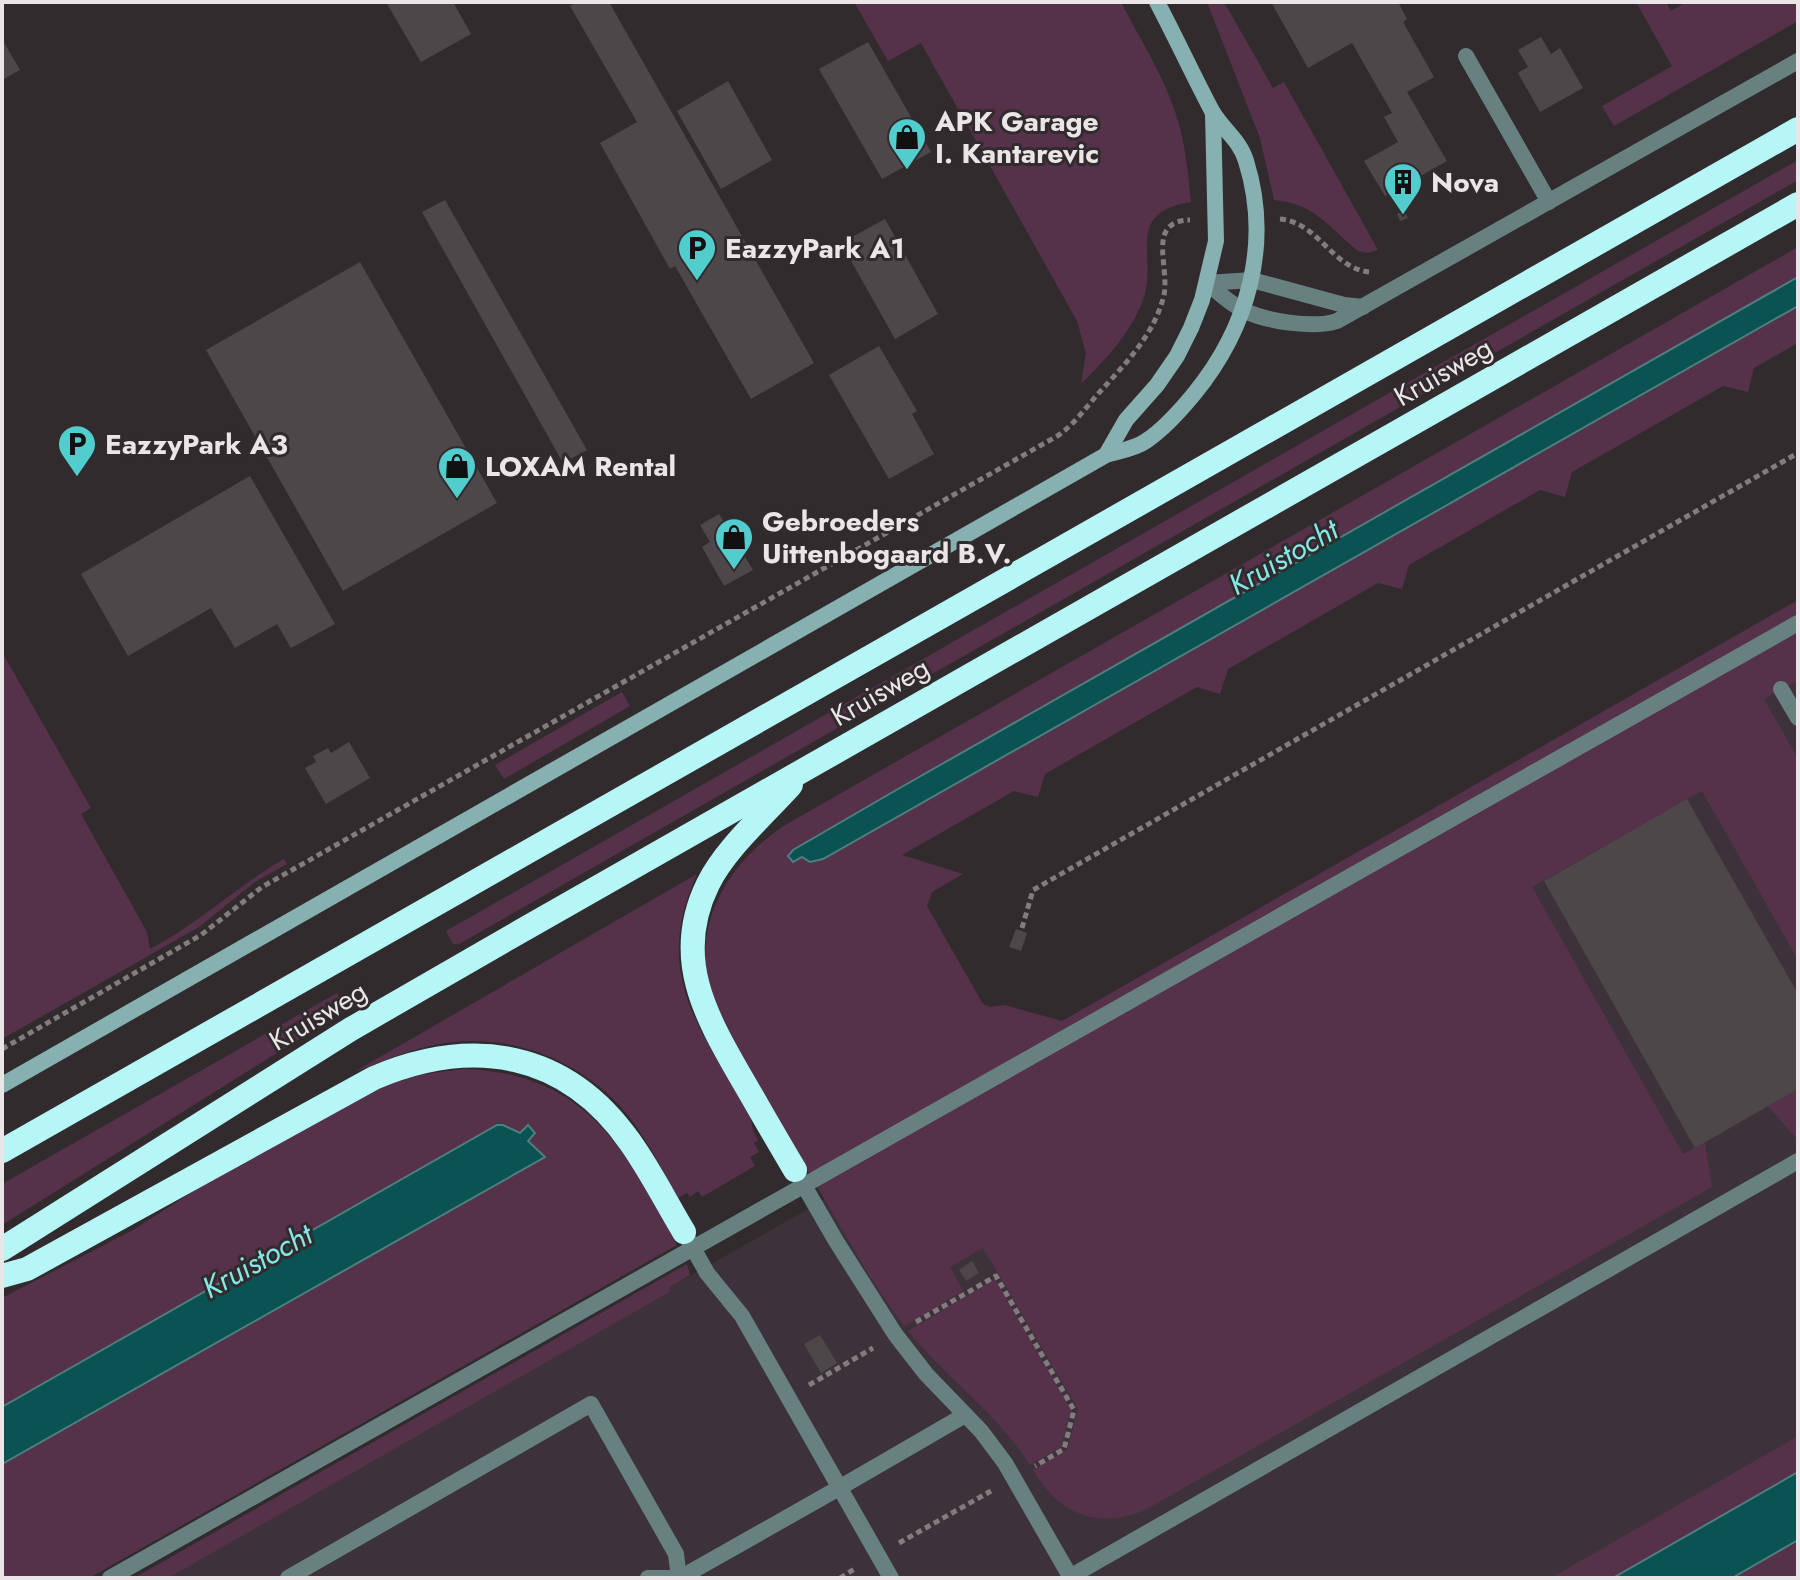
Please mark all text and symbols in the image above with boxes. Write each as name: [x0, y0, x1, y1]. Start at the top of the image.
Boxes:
place label: APK Garage I. Kantarevic: [934, 101, 1099, 174]
shop icon: APK Garage I. Kantarevic: [886, 116, 928, 171]
building icon: Nova: [1382, 161, 1424, 216]
place label: Nova: [1431, 162, 1499, 203]
parking icon: EazzyPark A1: [676, 227, 718, 282]
place label: EazzyPark A1: [725, 228, 905, 269]
street label: Kruisweg: [1386, 327, 1500, 417]
parking icon: EazzyPark A3: [56, 423, 98, 478]
place label: EazzyPark A3: [105, 424, 288, 465]
shop icon: LOXAM Rental: [436, 445, 478, 500]
place label: LOXAM Rental: [485, 446, 676, 487]
place label: Gebroeders Uittenbogaard B.V.: [762, 501, 1012, 574]
water label: Kruistocht: [1220, 507, 1347, 606]
shop icon: Gebroeders Uittenbogaard B.V.: [713, 516, 755, 571]
street label: Kruisweg: [823, 647, 937, 737]
street label: Kruisweg: [261, 971, 375, 1061]
water label: Kruistocht: [194, 1212, 322, 1309]

